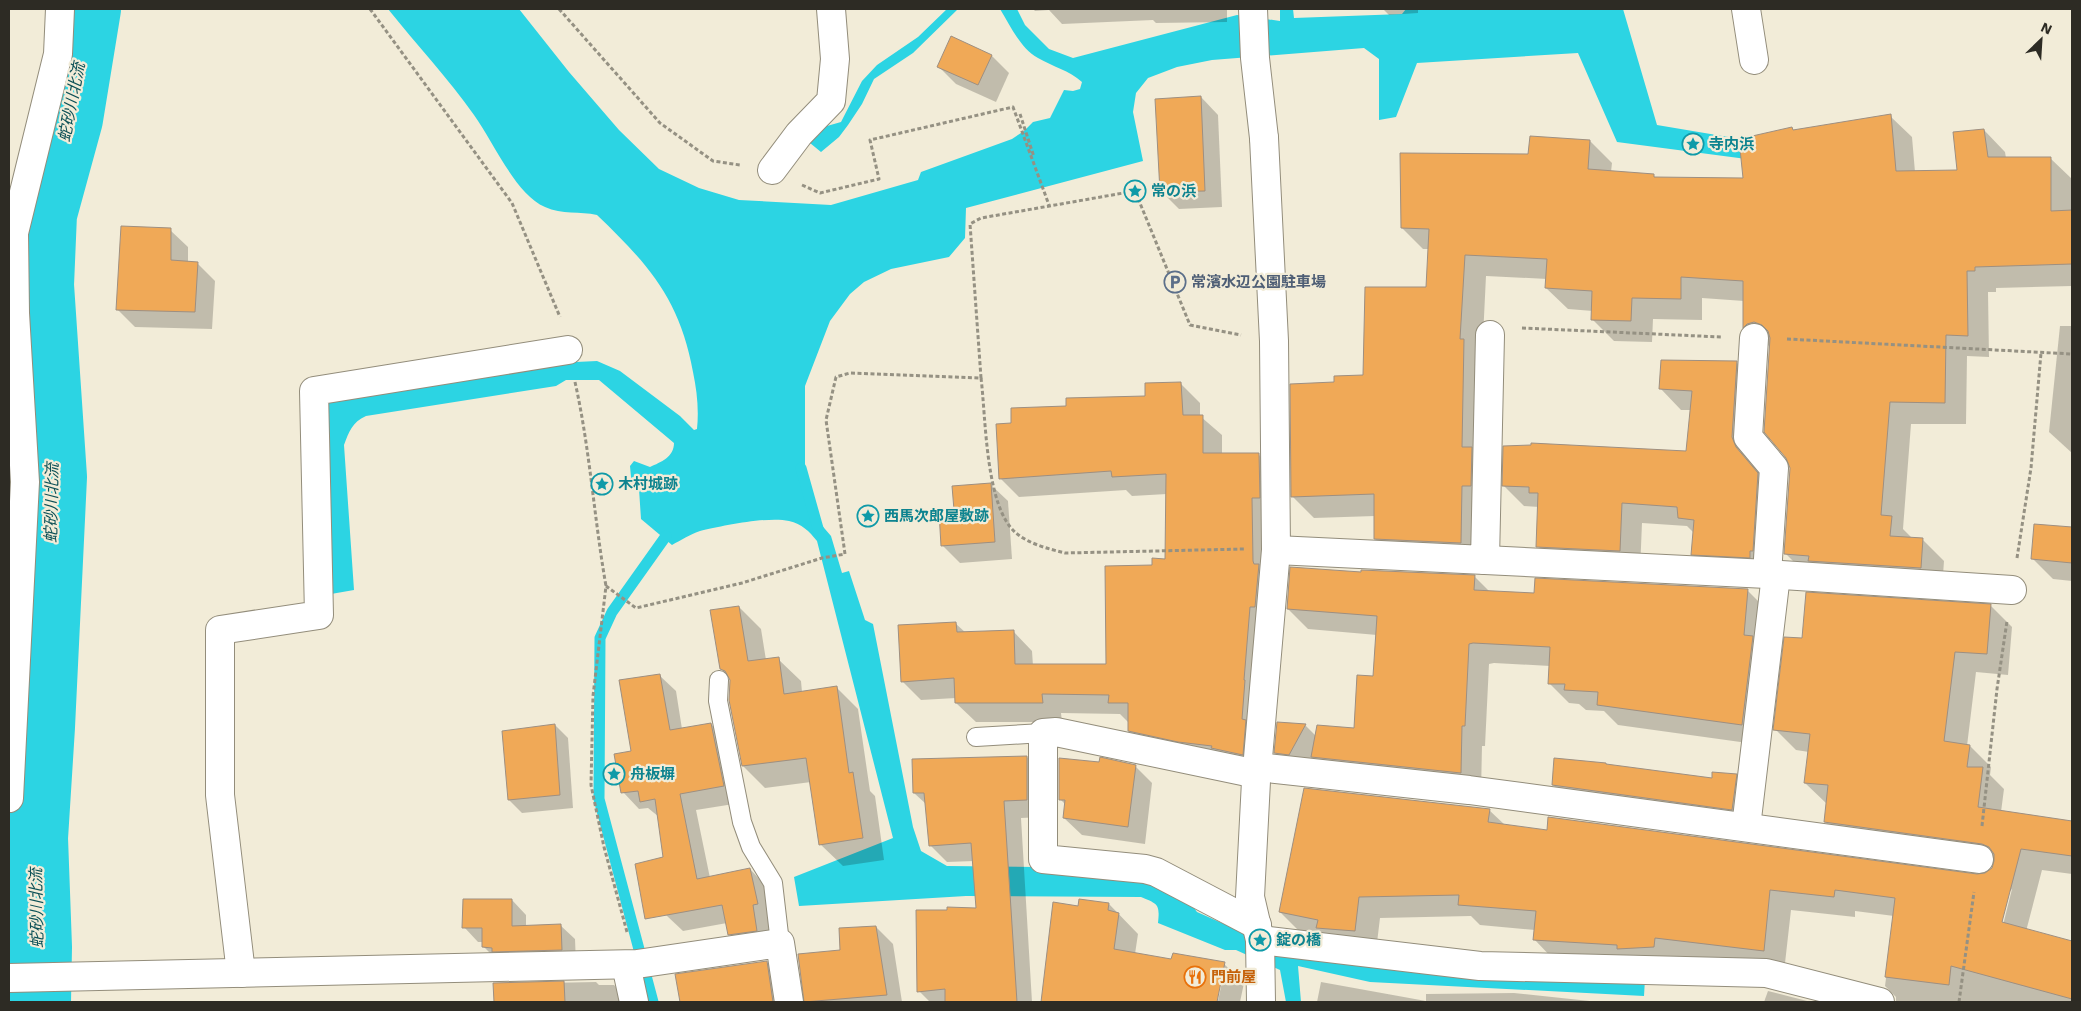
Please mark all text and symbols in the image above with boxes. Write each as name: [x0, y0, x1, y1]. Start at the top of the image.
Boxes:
north arrow: [2016, 15, 2066, 65]
text: N: [2038, 19, 2055, 38]
water label: 蛇砂川北流: [55, 58, 89, 143]
place icon: 寺内浜: [1681, 132, 1705, 156]
place label: 寺内浜: [1709, 135, 1755, 153]
place icon: 常の浜: [1123, 179, 1147, 203]
place label: 常の浜: [1151, 182, 1197, 200]
parking icon: 常濱水辺公園駐車場: [1163, 270, 1187, 294]
place label: 常濱水辺公園駐車場: [1191, 273, 1326, 291]
water label: 蛇砂川北流: [41, 460, 62, 543]
place icon: 木村城跡: [590, 472, 614, 496]
place label: 木村城跡: [618, 475, 678, 493]
place icon: 西馬次郎屋敷跡: [856, 504, 880, 528]
place label: 西馬次郎屋敷跡: [884, 507, 989, 525]
place icon: 舟板塀: [602, 762, 626, 786]
place label: 舟板塀: [630, 765, 675, 783]
water label: 蛇砂川北流: [26, 865, 47, 948]
place icon: 錠の橋: [1248, 928, 1272, 952]
place label: 錠の橋: [1276, 931, 1322, 949]
restaurant icon: 門前屋: [1183, 965, 1207, 989]
place label: 門前屋: [1211, 968, 1256, 986]

